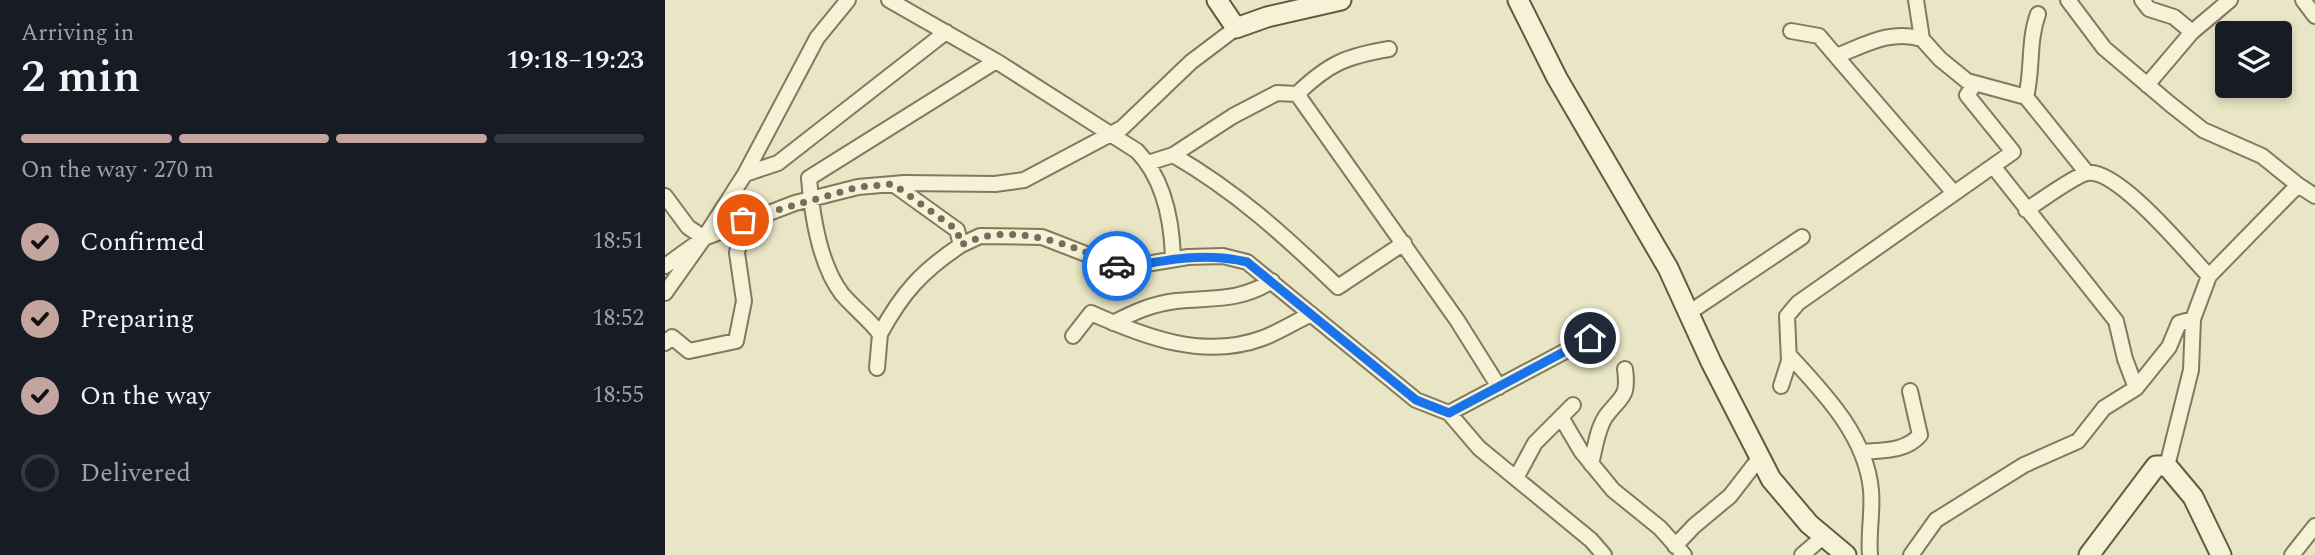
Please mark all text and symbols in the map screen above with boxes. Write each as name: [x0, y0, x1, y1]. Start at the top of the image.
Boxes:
text: Arriving in: [21, 16, 134, 51]
map controls: [2215, 21, 2292, 98]
button: layers: [2215, 21, 2292, 98]
text: 19:18–19:23: [506, 40, 644, 80]
text: 2 min: [21, 42, 140, 112]
text: On the way · 270 m: [21, 153, 214, 188]
pin: [713, 190, 773, 250]
icon: bag: [724, 201, 762, 239]
text: Confirmed: [80, 222, 205, 262]
icon: check: [21, 223, 59, 261]
text: 18:51: [592, 224, 644, 259]
courier: [1082, 231, 1152, 301]
icon: car: [1098, 247, 1136, 285]
text: Preparing: [80, 299, 194, 339]
icon: check: [21, 300, 59, 338]
text: 18:52: [592, 301, 644, 336]
pin: [1560, 308, 1620, 368]
icon: home: [1571, 319, 1609, 357]
text: On the way: [80, 376, 211, 416]
icon: check: [21, 377, 59, 415]
text: 18:55: [592, 378, 644, 413]
text: Delivered: [80, 453, 191, 493]

